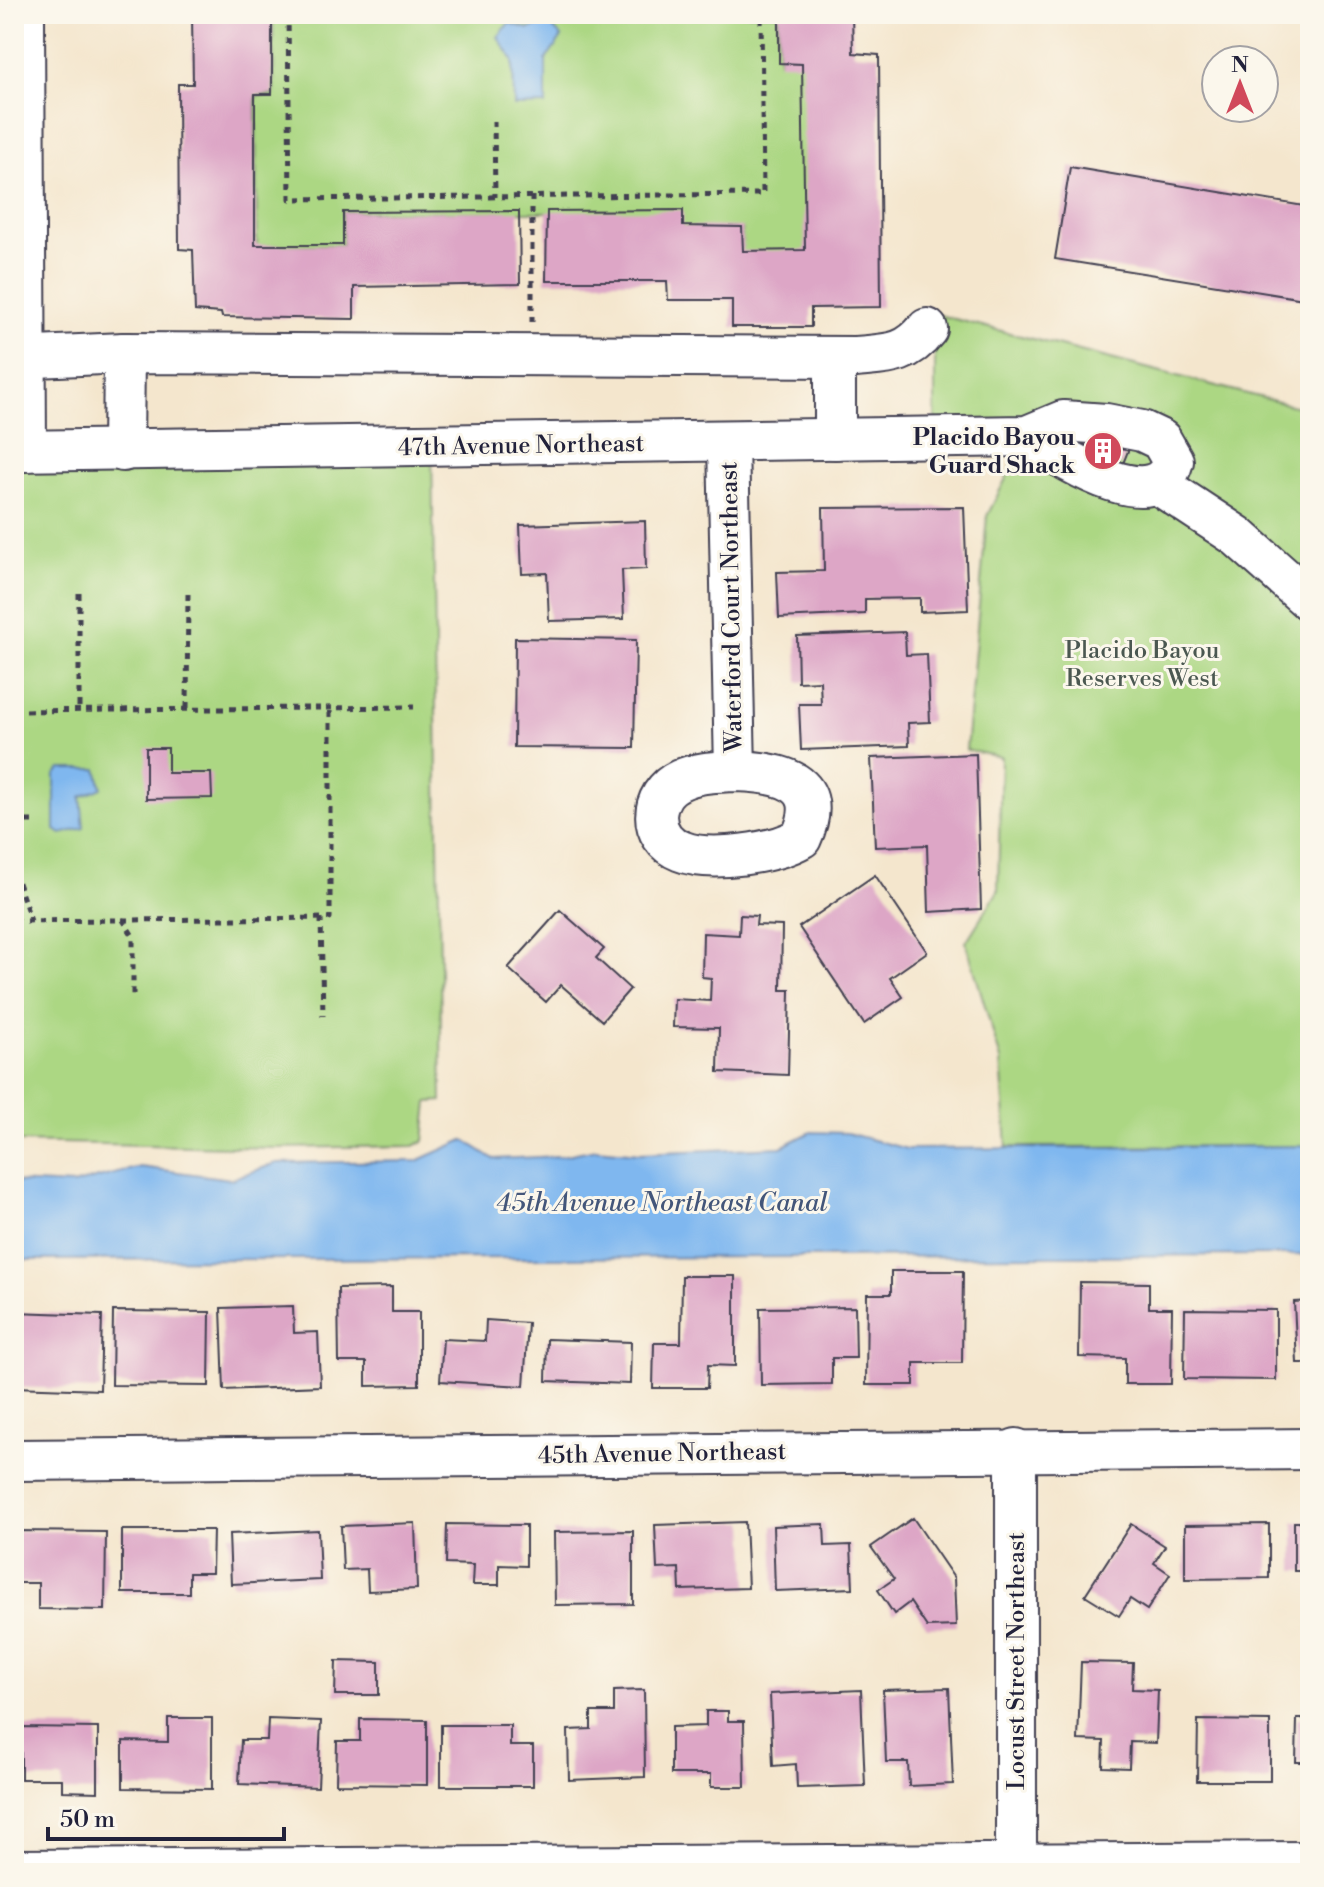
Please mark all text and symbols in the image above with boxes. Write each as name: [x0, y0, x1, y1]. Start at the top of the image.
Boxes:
north arrow: [1200, 44, 1280, 124]
text: N: [1231, 52, 1249, 79]
place label: Placido Bayou Guard Shack: [913, 423, 1076, 481]
street label: 47th Avenue Northeast: [398, 429, 645, 463]
building icon: Placido Bayou Guard Shack: [1082, 430, 1124, 472]
street label: Waterford Court Northeast: [714, 461, 750, 754]
park label: Placido Bayou Reserves West: [1065, 636, 1220, 694]
water label: 45th Avenue Northeast Canal: [496, 1187, 828, 1219]
street label: 45th Avenue Northeast: [538, 1437, 787, 1471]
street label: Locust Street Northeast: [1002, 1531, 1032, 1790]
scale bar: [48, 1791, 284, 1841]
text: 50 m: [60, 1805, 115, 1835]

